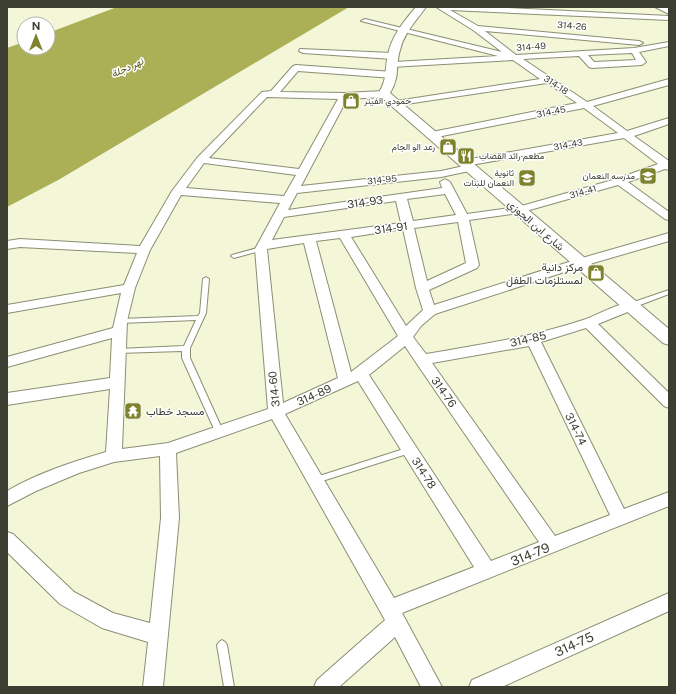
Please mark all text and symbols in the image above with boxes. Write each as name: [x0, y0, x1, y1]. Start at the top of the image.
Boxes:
north arrow: [16, 16, 56, 56]
street label: 314-26: [557, 19, 588, 32]
text: N: [32, 20, 40, 32]
street label: 314-49: [516, 40, 547, 53]
water label: نهر دجلة: [109, 54, 146, 81]
street label: 314-18: [542, 72, 571, 97]
shop icon: حمودي الفيتر: [341, 91, 361, 111]
place label: حمودي الفيتر: [363, 95, 411, 108]
street label: 314-45: [535, 103, 567, 120]
street label: 314-43: [552, 136, 584, 153]
shop icon: رعد الو الجام: [438, 137, 458, 157]
place label: رعد الو الجام: [392, 141, 435, 153]
restaurant icon: مطعم رائد القصاب: [456, 146, 476, 166]
place label: مطعم رائد القصاب: [479, 150, 545, 162]
school or university icon: مدرسه النعمان: [638, 166, 658, 186]
place label: ثانوية النعمان للبنات: [464, 167, 514, 188]
school or university icon: ثانوية النعمان للبنات: [517, 168, 537, 188]
place label: مدرسه النعمان: [583, 170, 635, 182]
street label: 314-95: [367, 172, 398, 187]
street label: 314-41: [568, 182, 598, 201]
street label: 314-93: [346, 194, 384, 210]
street label: شارع ابن الجوزي: [503, 197, 567, 256]
street label: 314-91: [373, 220, 409, 236]
place label: مركز دانية لمستلزمات الطفل: [506, 261, 583, 287]
shop icon: مركز دانية لمستلزمات الطفل: [586, 263, 606, 283]
street label: 314-85: [509, 329, 547, 349]
street label: 314-60: [266, 370, 282, 408]
street label: 314-76: [429, 374, 459, 410]
street label: 314-89: [295, 382, 333, 408]
temple icon: مسجد خطاب: [123, 401, 143, 421]
place label: مسجد خطاب: [146, 405, 205, 418]
street label: 314-74: [563, 411, 589, 447]
street label: 314-78: [410, 455, 438, 491]
street label: 314-79: [508, 540, 552, 569]
street label: 314-75: [552, 629, 596, 660]

